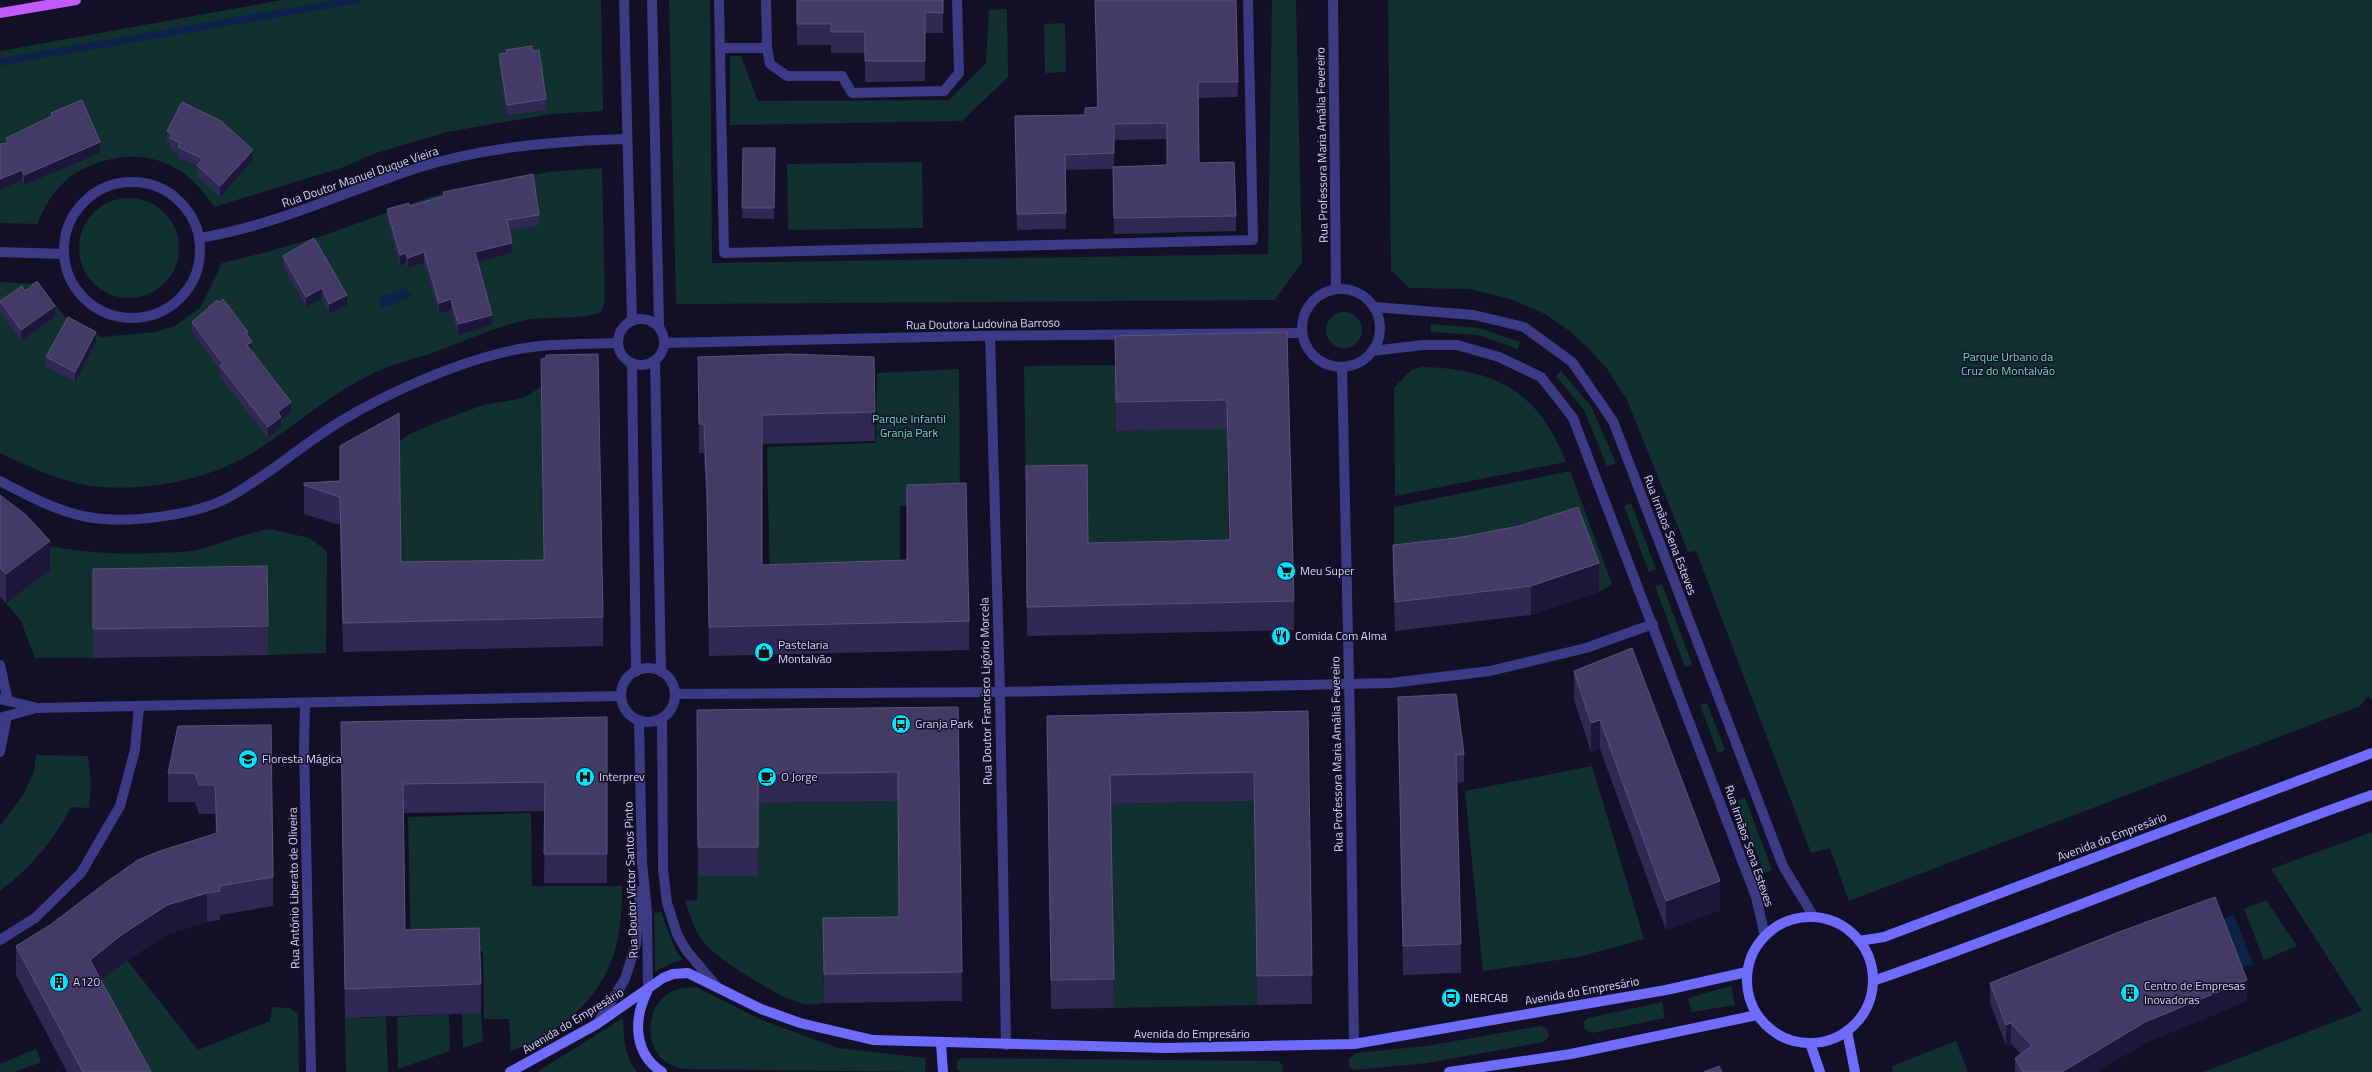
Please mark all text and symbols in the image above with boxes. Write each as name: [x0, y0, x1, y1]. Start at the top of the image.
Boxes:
street label: Rua Professora Maria Amália Fevereiro: [1310, 47, 1333, 243]
street label: Rua Doutor Manuel Duque Vieira: [279, 141, 441, 212]
street label: Rua Doutora Ludovina Barroso: [906, 313, 1060, 334]
park label: Parque Urbano da Cruz do Montalvão: [1961, 347, 2055, 380]
park label: Parque Infantil Granja Park: [872, 409, 946, 442]
street label: Rua Irmãos Sena Esteves: [1639, 472, 1702, 598]
supermarket icon: Meu Super: [1275, 560, 1297, 582]
place label: Meu Super: [1300, 561, 1355, 580]
street label: Rua Doutor Francisco Ligório Morcela: [974, 597, 997, 785]
restaurant icon: Comida Com Alma: [1270, 625, 1292, 647]
place label: Comida Com Alma: [1295, 626, 1387, 645]
place label: Pastelaria Montalvão: [778, 635, 832, 668]
shop icon: Pastelaria Montalvão: [753, 641, 775, 663]
street label: Rua Professora Maria Amália Fevereiro: [1325, 656, 1348, 852]
bus stop icon: Granja Park: [890, 713, 912, 735]
place label: Granja Park: [915, 714, 974, 733]
school or university icon: Floresta Mágica: [237, 748, 259, 770]
place label: Floresta Mágica: [262, 749, 342, 768]
hospital icon: Interprev: [574, 766, 596, 788]
cafe icon: O Jorge: [756, 766, 778, 788]
place label: Interprev: [599, 767, 645, 786]
place label: O Jorge: [781, 767, 818, 786]
street label: Rua Irmãos Sena Esteves: [1720, 782, 1779, 910]
street label: Rua Doutor Víctor Santos Pinto: [618, 801, 643, 959]
street label: Rua António Liberato de Oliveira: [283, 807, 304, 969]
street label: Avenida do Empresário: [2054, 807, 2169, 866]
building icon: A120: [48, 971, 70, 993]
street label: Avenida do Empresário: [1523, 971, 1641, 1010]
place label: A120: [73, 972, 101, 991]
place label: Centro de Empresas Inovadoras: [2144, 976, 2246, 1009]
building icon: Centro de Empresas Inovadoras: [2119, 982, 2141, 1004]
street label: Avenida do Empresário: [518, 983, 627, 1059]
bus stop icon: NERCAB: [1440, 987, 1462, 1009]
place label: NERCAB: [1465, 988, 1508, 1007]
street label: Avenida do Empresário: [1134, 1024, 1250, 1043]

